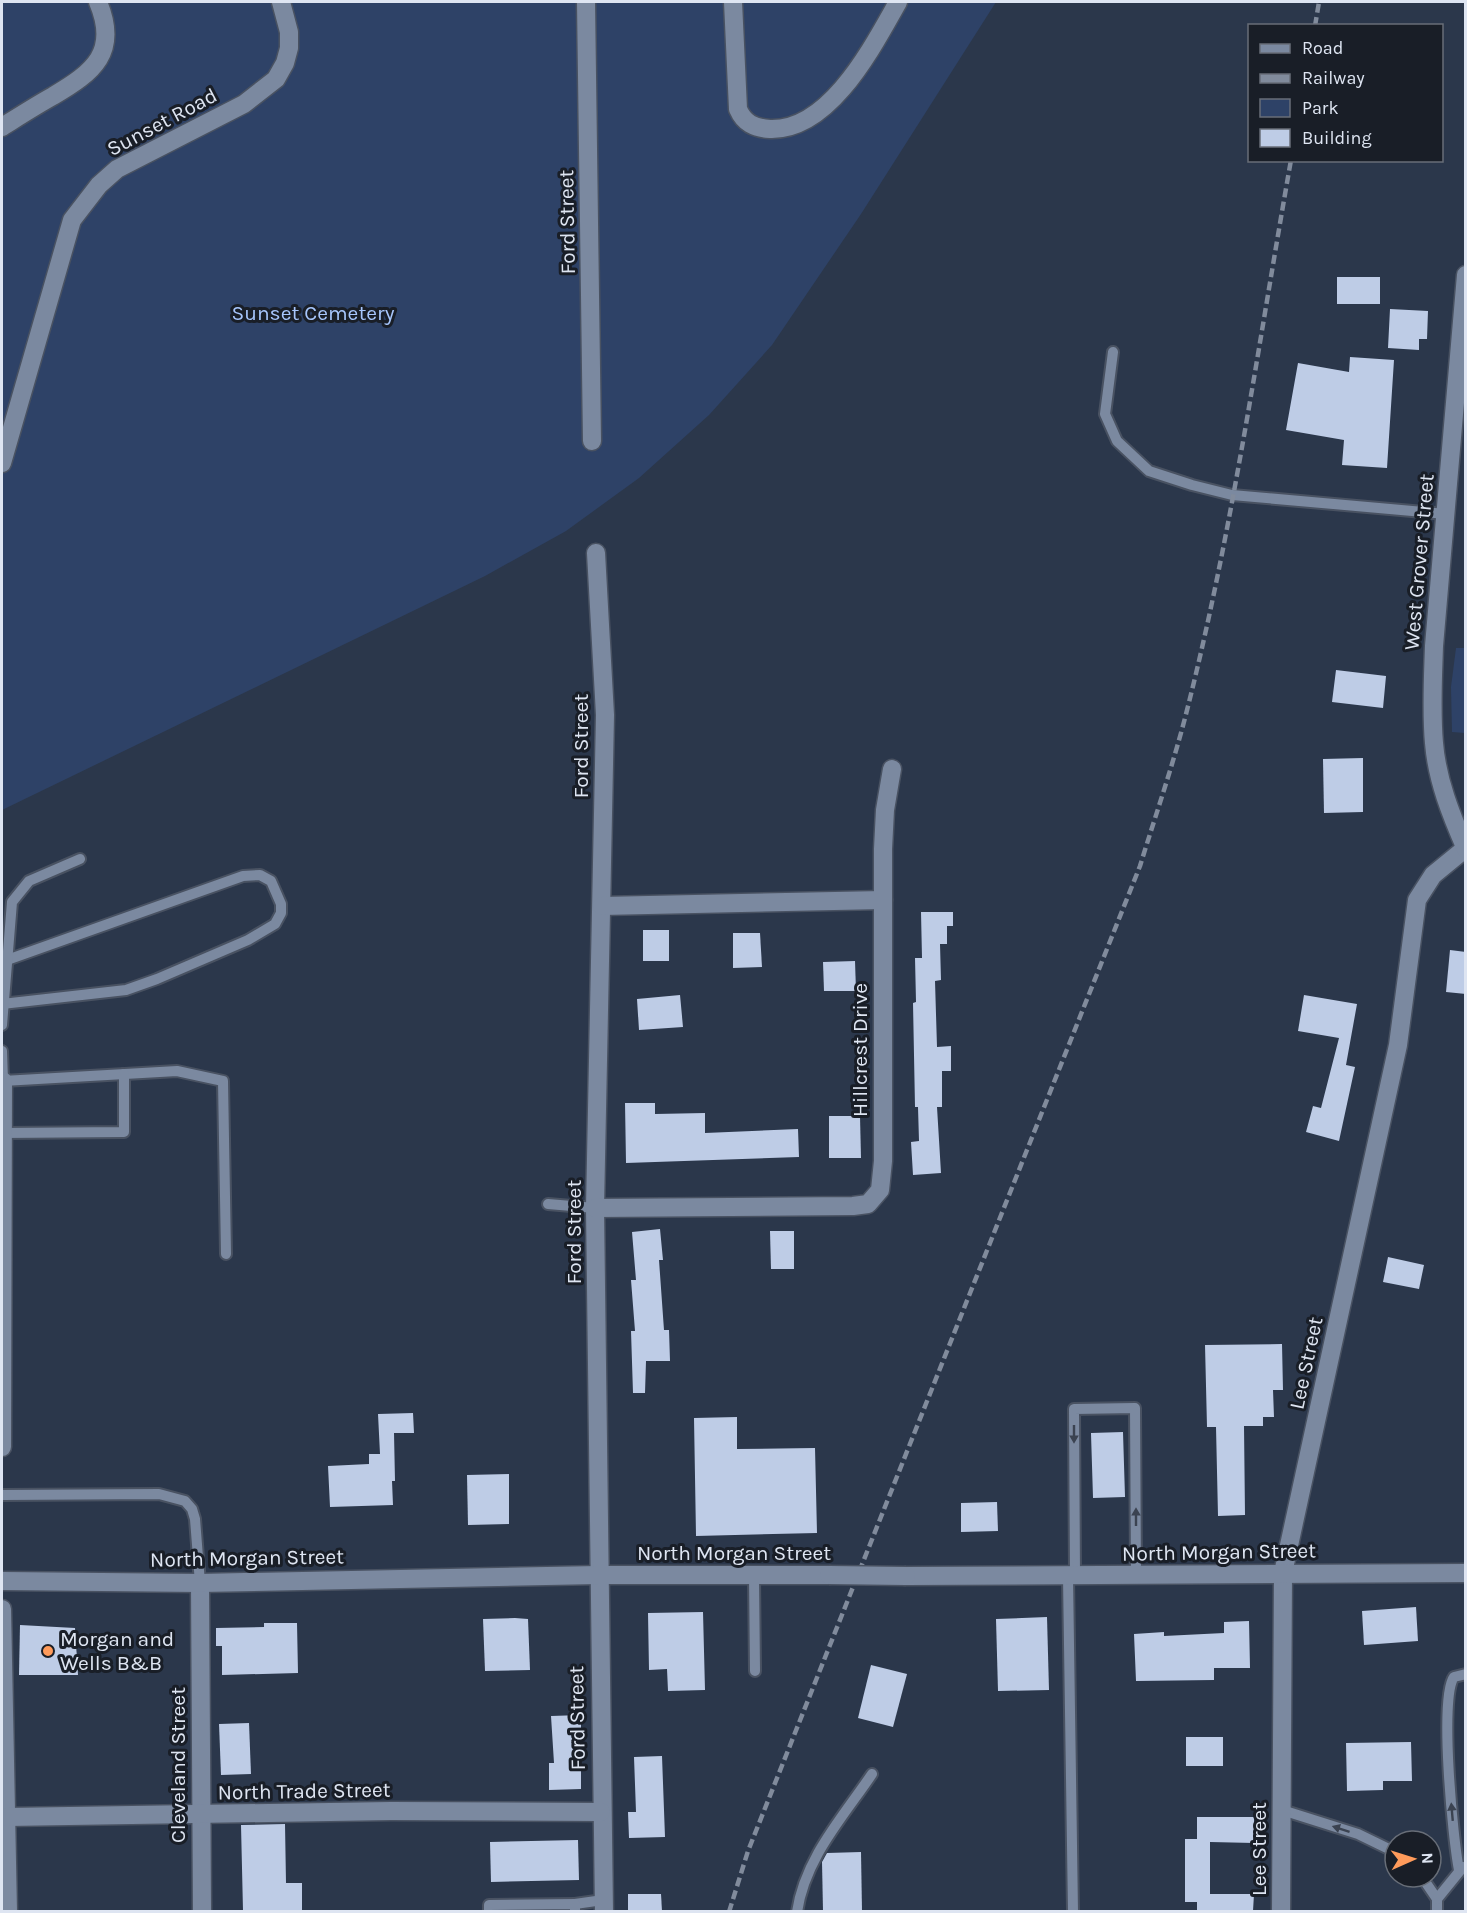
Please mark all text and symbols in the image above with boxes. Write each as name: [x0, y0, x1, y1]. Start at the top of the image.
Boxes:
legend: [1248, 24, 1443, 162]
text: Road: [1302, 37, 1343, 59]
text: Railway: [1302, 67, 1365, 89]
street label: Sunset Road: [103, 83, 221, 161]
text: Park: [1302, 97, 1339, 119]
text: Building: [1302, 127, 1372, 149]
street label: Ford Street: [554, 169, 580, 274]
park label: Sunset Cemetery: [232, 301, 395, 325]
street label: West Grover Street: [1399, 473, 1439, 651]
street label: Ford Street: [569, 694, 593, 798]
street label: Hillcrest Drive: [848, 983, 872, 1117]
street label: Ford Street: [562, 1180, 586, 1284]
street label: Lee Street: [1284, 1314, 1328, 1411]
one-way arrow: [1069, 1424, 1079, 1443]
one-way arrow: [1131, 1507, 1141, 1526]
street label: North Morgan Street: [1122, 1538, 1316, 1566]
street label: North Morgan Street: [637, 1541, 831, 1565]
street label: North Morgan Street: [150, 1544, 344, 1572]
place label: Morgan and Wells B&B: [60, 1627, 174, 1675]
marker: Morgan and Wells B&B: [41, 1644, 55, 1658]
street label: Ford Street: [564, 1665, 590, 1770]
street label: Cleveland Street: [166, 1687, 190, 1843]
street label: North Trade Street: [217, 1777, 391, 1805]
street label: Lee Street: [1247, 1802, 1271, 1896]
one-way arrow: [1447, 1802, 1457, 1821]
one-way arrow: [1332, 1824, 1350, 1833]
north arrow: [1383, 1829, 1443, 1889]
text: N: [1418, 1852, 1437, 1864]

